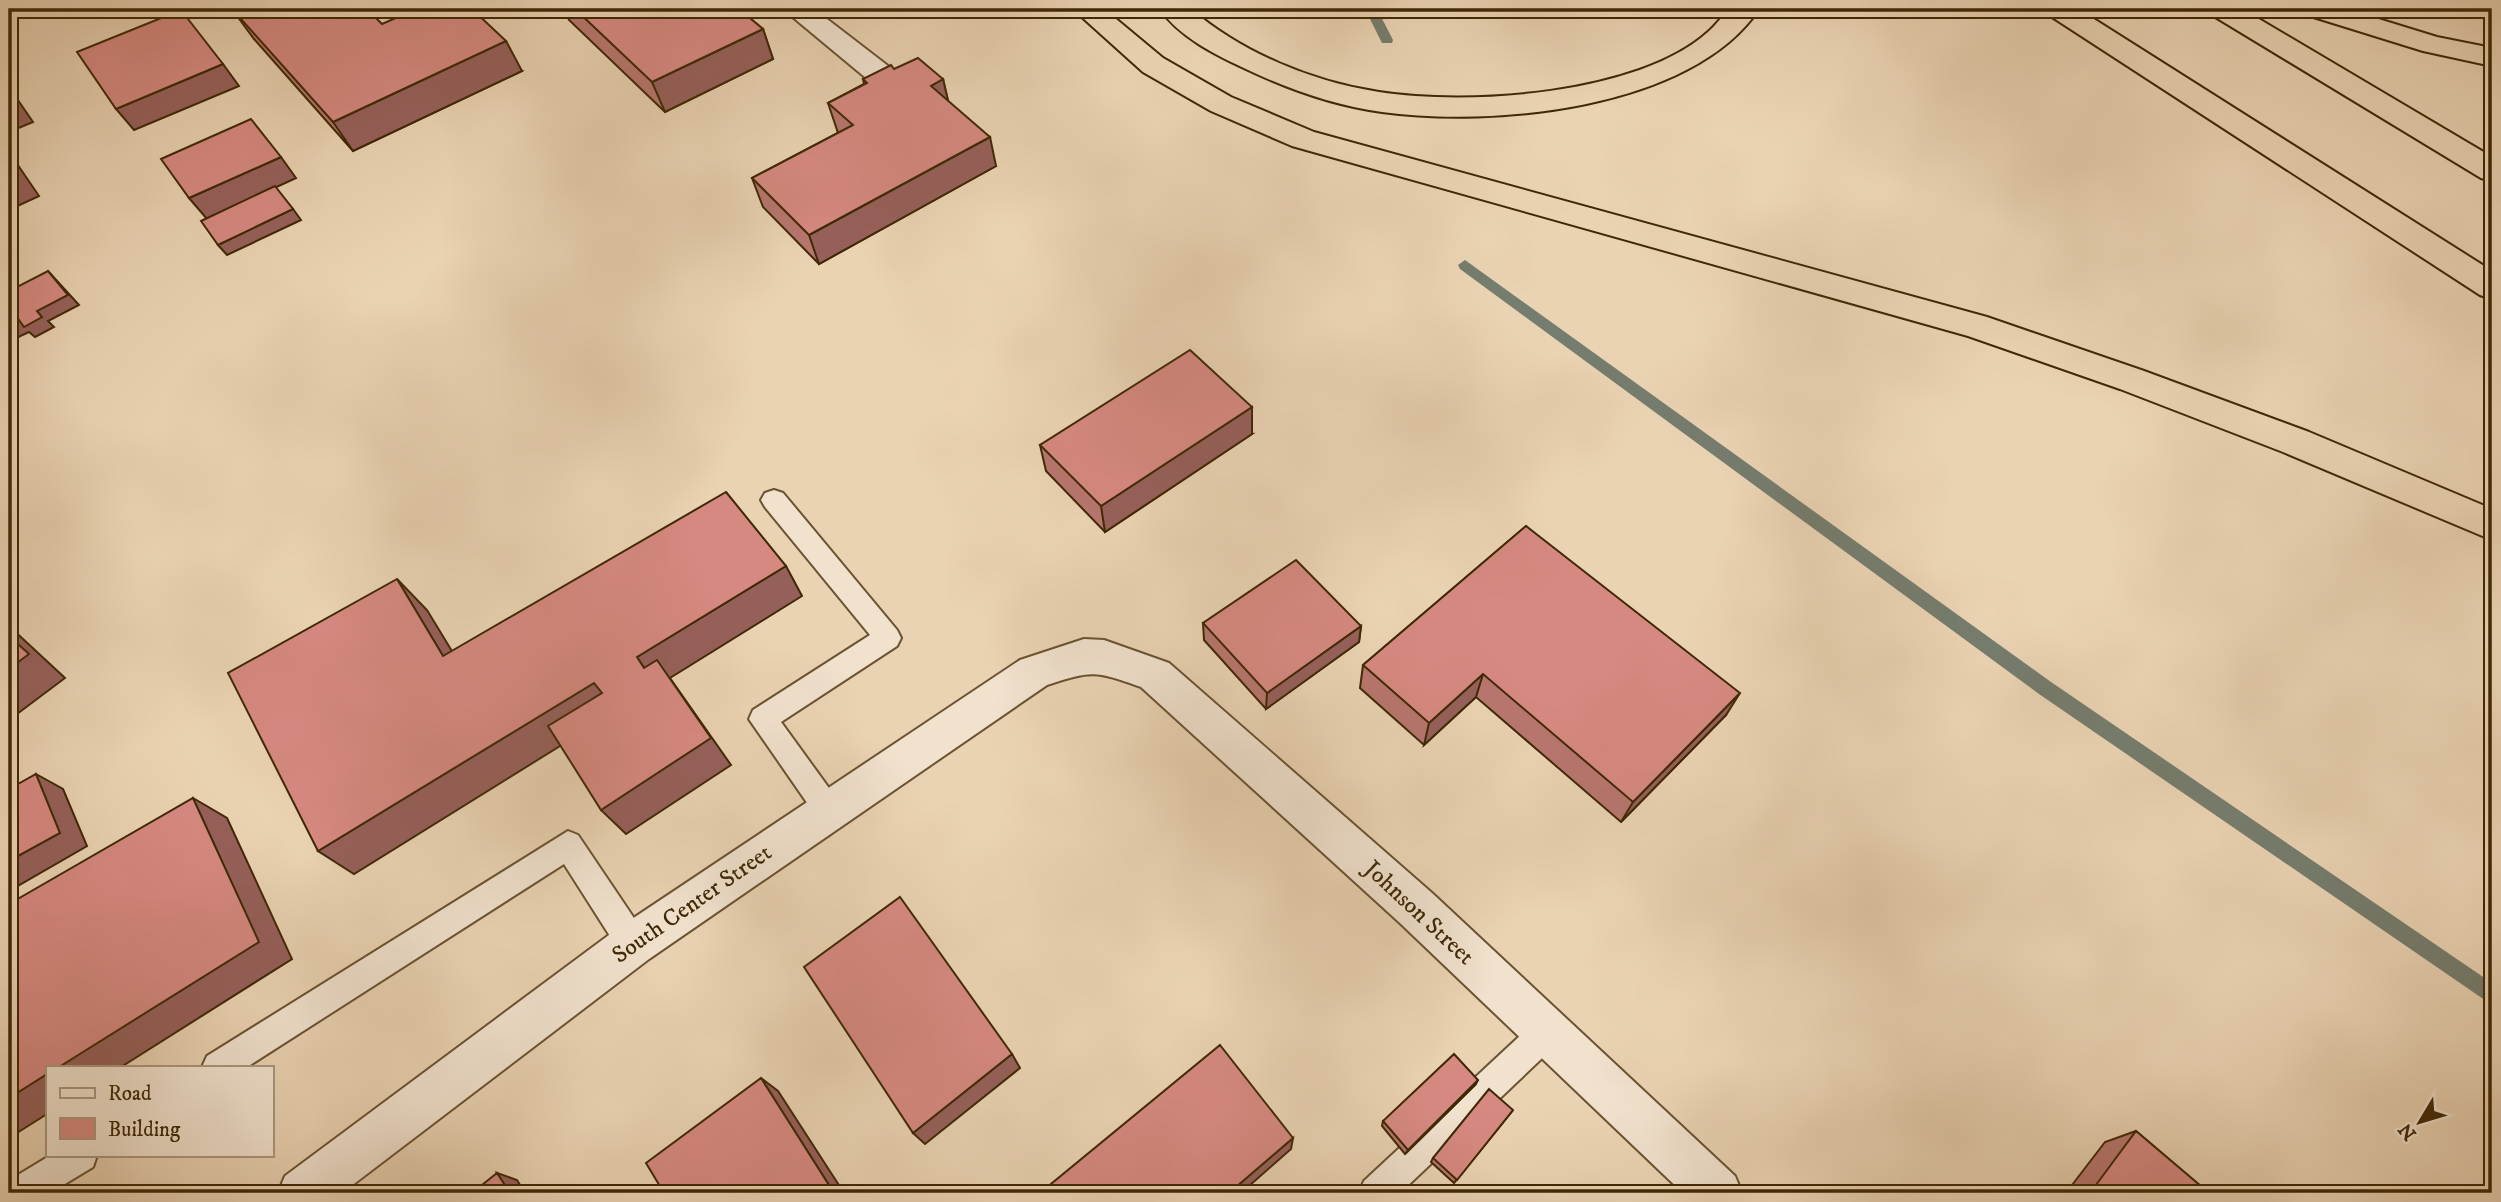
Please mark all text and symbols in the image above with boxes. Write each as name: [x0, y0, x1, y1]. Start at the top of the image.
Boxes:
street label: South Center Street: [606, 838, 778, 970]
street label: Johnson Street: [1356, 853, 1481, 972]
legend: [46, 1066, 273, 1156]
text: Road: [108, 1081, 152, 1107]
north arrow: [2386, 1086, 2456, 1156]
text: Building: [108, 1117, 181, 1143]
text: N: [2394, 1118, 2422, 1145]

